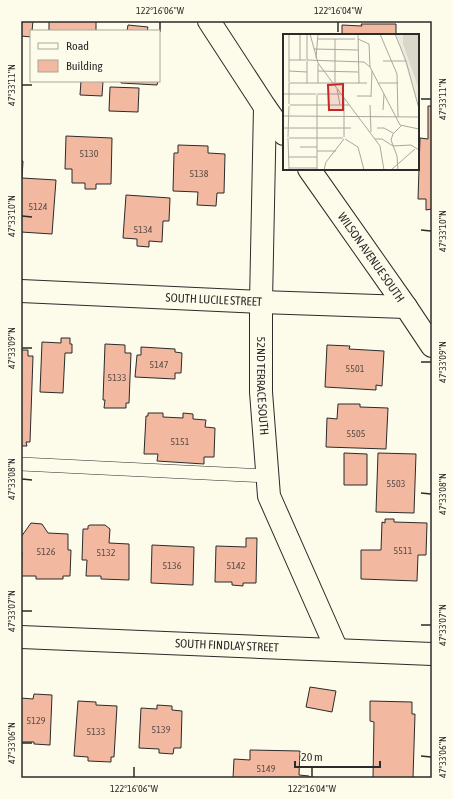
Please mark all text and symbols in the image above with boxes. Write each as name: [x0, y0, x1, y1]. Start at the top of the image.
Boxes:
text: 122°16'06"W: [136, 5, 185, 16]
text: 122°16'04"W: [314, 5, 363, 16]
legend: [30, 30, 160, 82]
inset map: [283, 34, 419, 170]
text: Road: [66, 39, 89, 53]
text: Building: [66, 59, 104, 73]
text: 47°33'11"N: [6, 64, 17, 106]
text: 47°33'11"N: [437, 78, 448, 120]
house number: 5130: [80, 148, 99, 159]
house number: 5138: [190, 168, 209, 179]
text: 47°33'10"N: [6, 195, 17, 237]
house number: 5124: [29, 201, 48, 212]
street label: WILSON AVENUE SOUTH: [335, 210, 407, 305]
text: 47°33'10"N: [437, 210, 448, 252]
house number: 5134: [134, 224, 153, 235]
street label: SOUTH LUCILE STREET: [165, 291, 263, 309]
text: 47°33'09"N: [6, 327, 17, 369]
street label: 52ND TERRACE SOUTH: [254, 337, 271, 436]
text: 47°33'09"N: [437, 341, 448, 383]
house number: 5147: [150, 359, 169, 370]
house number: 5501: [346, 363, 365, 374]
house number: 5133: [108, 372, 127, 383]
house number: 5505: [347, 428, 366, 439]
house number: 5151: [171, 436, 190, 447]
text: 47°33'08"N: [6, 458, 17, 500]
text: 47°33'08"N: [437, 473, 448, 515]
house number: 5503: [387, 478, 406, 489]
house number: 5511: [394, 545, 413, 556]
house number: 5126: [37, 546, 56, 557]
house number: 5132: [97, 547, 116, 558]
house number: 5136: [163, 560, 182, 571]
house number: 5142: [227, 560, 246, 571]
text: 47°33'07"N: [6, 590, 17, 632]
text: 47°33'07"N: [437, 604, 448, 646]
street label: SOUTH FINDLAY STREET: [175, 636, 280, 655]
house number: 5129: [27, 715, 46, 726]
text: 47°33'06"N: [6, 722, 17, 764]
house number: 5139: [152, 724, 171, 735]
house number: 5133: [87, 726, 106, 737]
text: 47°33'06"N: [437, 736, 448, 778]
scale bar: [295, 743, 380, 769]
text: 20 m: [301, 750, 323, 764]
house number: 5149: [257, 763, 276, 774]
text: 122°16'06"W: [110, 783, 159, 794]
text: 122°16'04"W: [288, 783, 337, 794]

